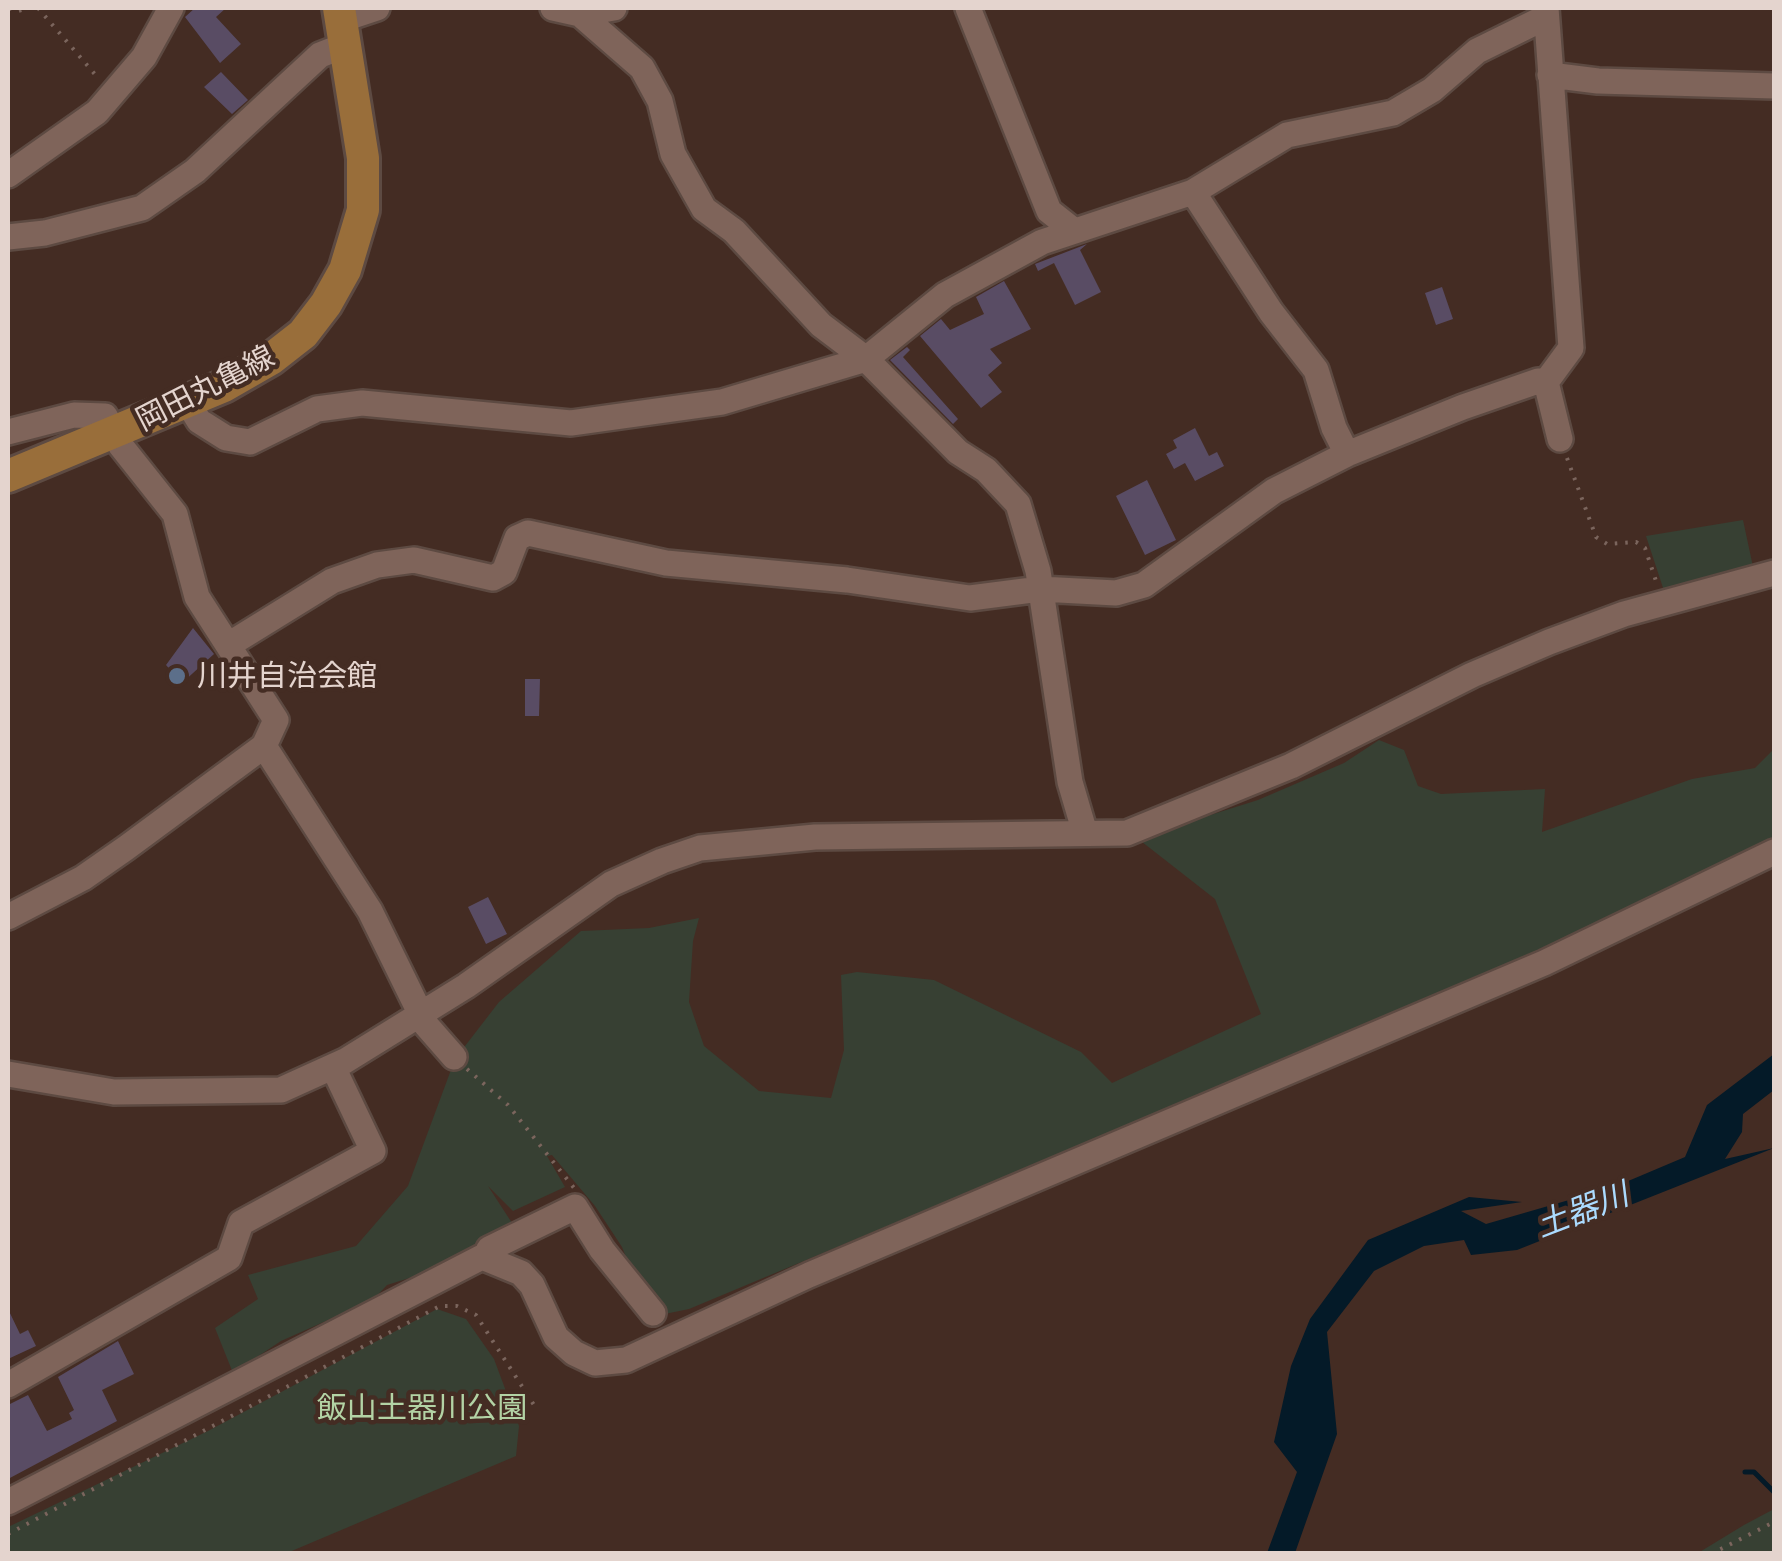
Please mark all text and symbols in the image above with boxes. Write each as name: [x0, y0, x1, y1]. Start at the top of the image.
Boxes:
street label: 岡田丸亀線: [130, 338, 280, 438]
place label: 川井自治会館: [197, 658, 377, 694]
marker: 川井自治会館: [166, 665, 188, 687]
water label: 土器川: [1530, 1175, 1634, 1245]
park label: 飯山土器川公園: [317, 1390, 527, 1426]

